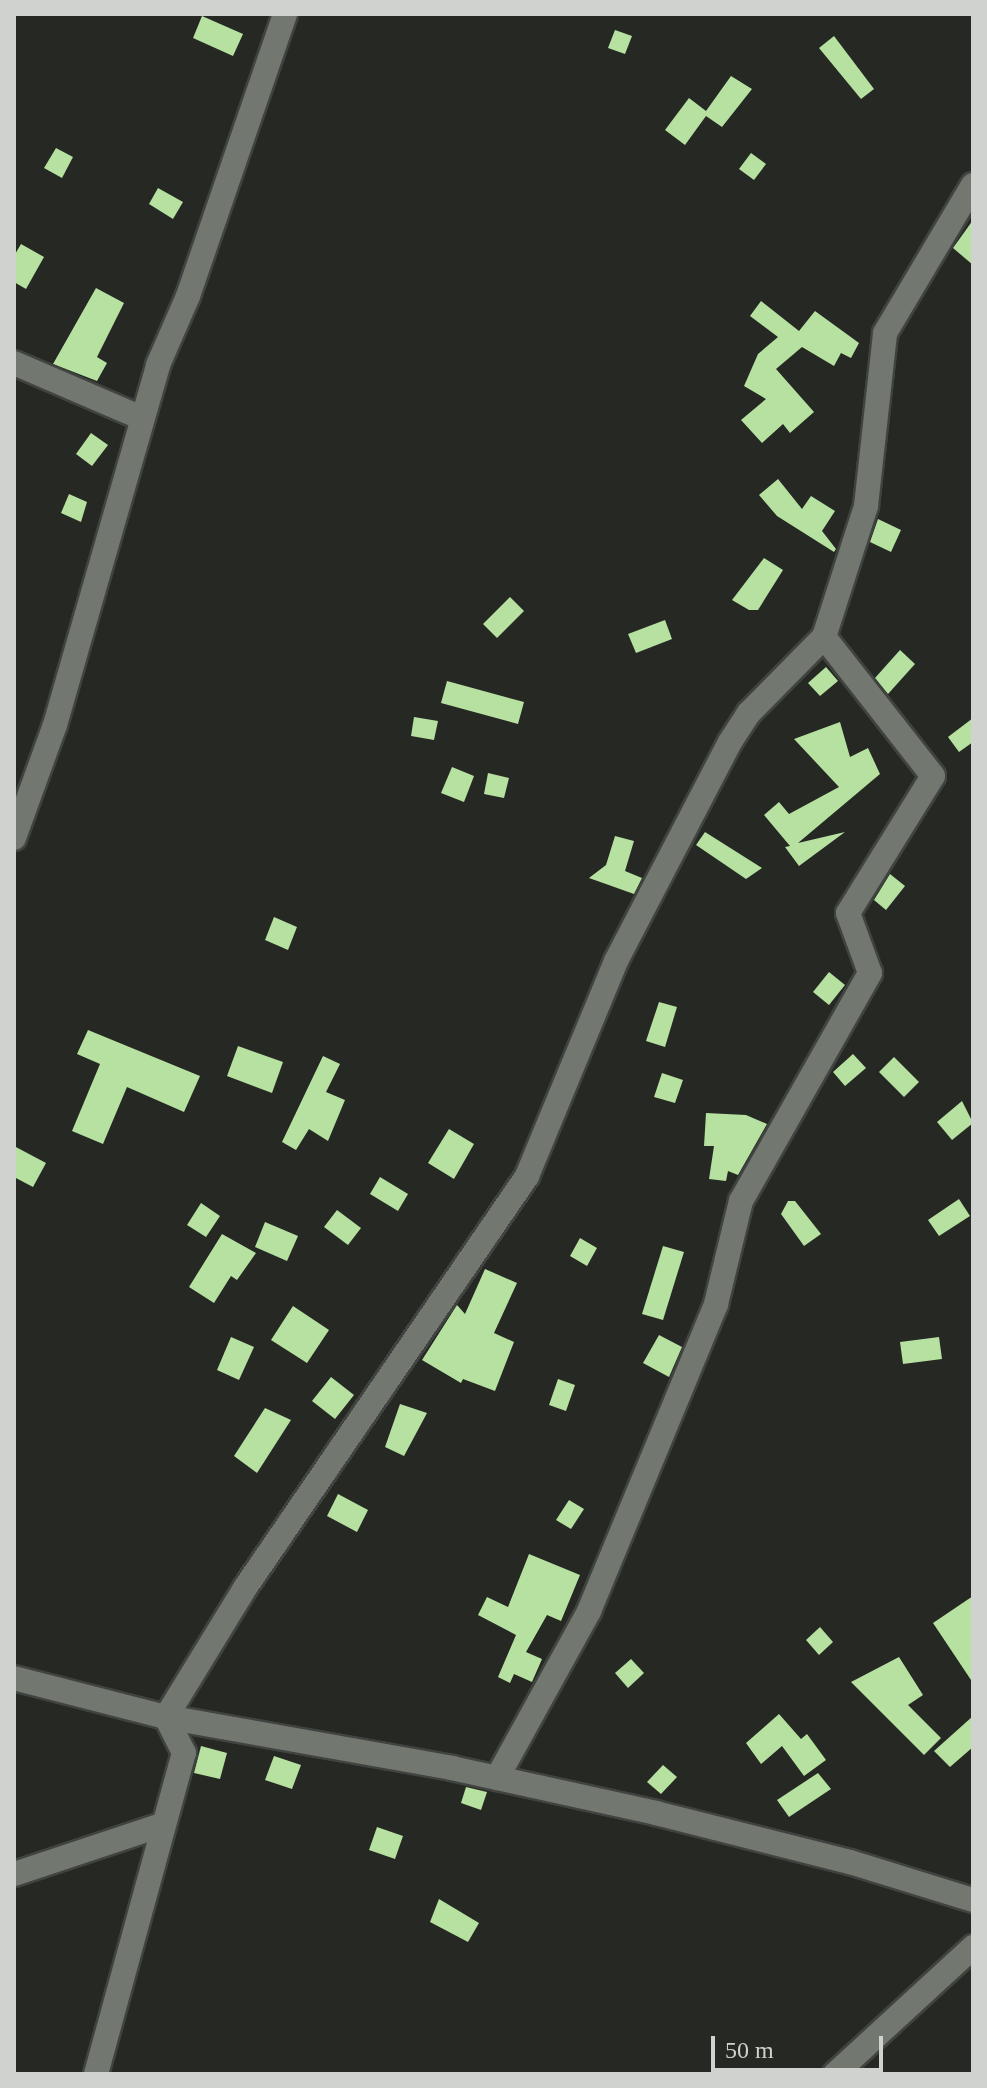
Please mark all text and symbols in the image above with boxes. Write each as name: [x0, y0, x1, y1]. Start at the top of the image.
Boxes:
scale bar: [715, 2020, 887, 2070]
text: 50 m: [725, 2037, 774, 2063]

